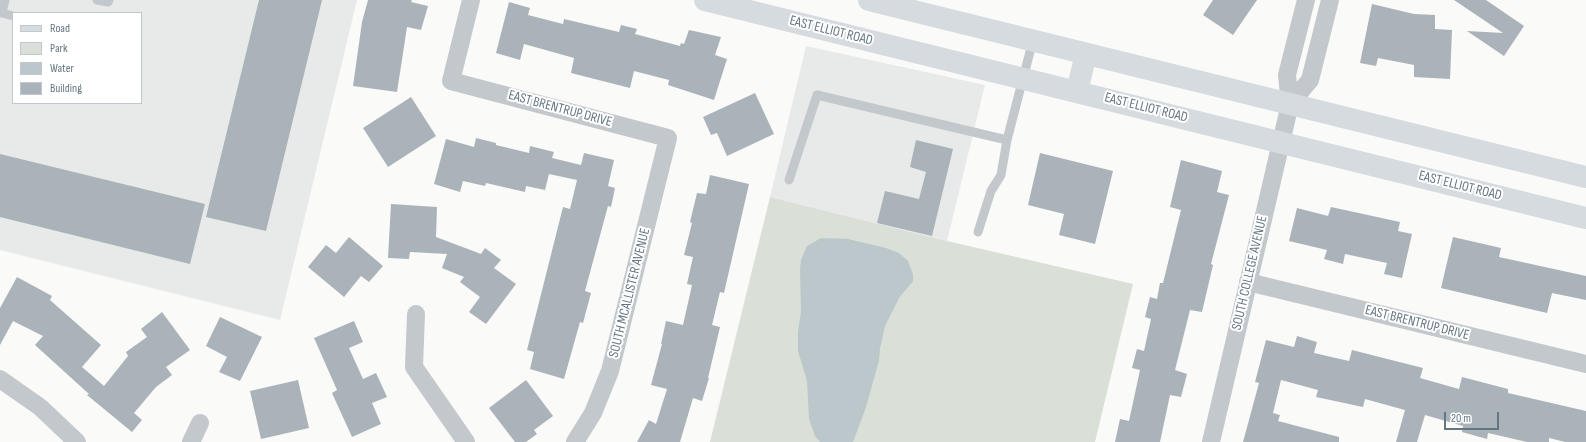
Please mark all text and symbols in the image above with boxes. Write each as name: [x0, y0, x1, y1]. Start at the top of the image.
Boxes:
legend: [12, 12, 142, 104]
street label: EAST ELLIOT ROAD: [788, 13, 874, 49]
text: Road: [50, 21, 70, 36]
text: Park: [50, 41, 68, 56]
text: Water: [50, 61, 74, 76]
text: Building: [50, 81, 82, 96]
street label: EAST BRENTRUP DRIVE: [506, 87, 614, 131]
street label: EAST ELLIOT ROAD: [1103, 90, 1189, 126]
street label: EAST ELLIOT ROAD: [1417, 168, 1503, 204]
street label: SOUTH COLLEGE AVENUE: [1229, 214, 1271, 332]
street label: SOUTH MCALLISTER AVENUE: [606, 227, 654, 359]
street label: EAST BRENTRUP DRIVE: [1363, 302, 1471, 344]
scale bar: [1446, 404, 1501, 430]
text: 20 m: [1451, 411, 1471, 426]

